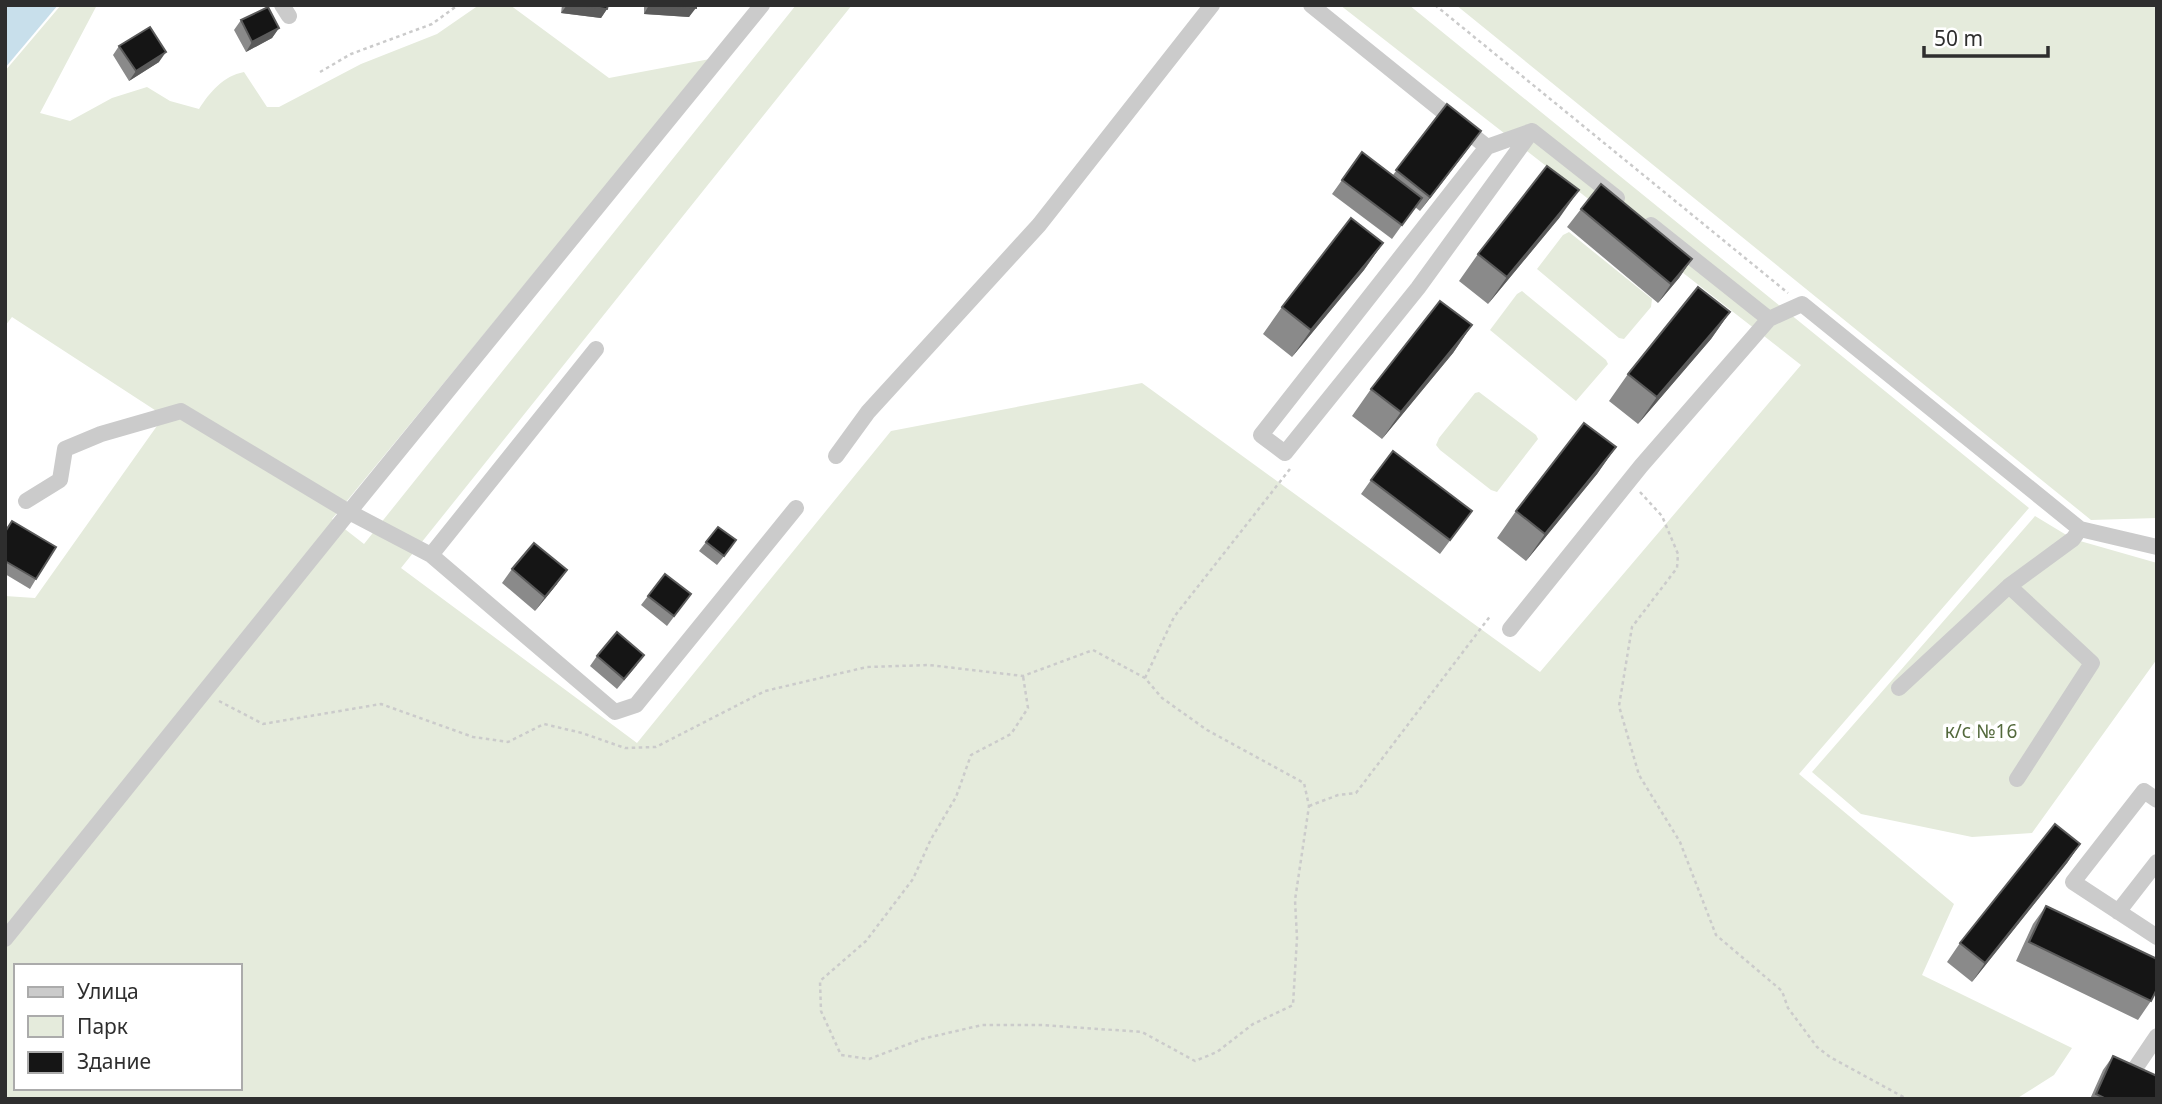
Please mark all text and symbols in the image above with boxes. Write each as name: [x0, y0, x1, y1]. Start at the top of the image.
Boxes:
scale bar: [1924, 14, 2048, 58]
text: 50 m: [1934, 24, 1983, 52]
park label: к/с №16: [1945, 718, 2017, 744]
legend: [14, 964, 242, 1090]
text: Улица: [77, 977, 139, 1005]
text: Парк: [77, 1012, 128, 1040]
text: Здание: [77, 1047, 151, 1075]

